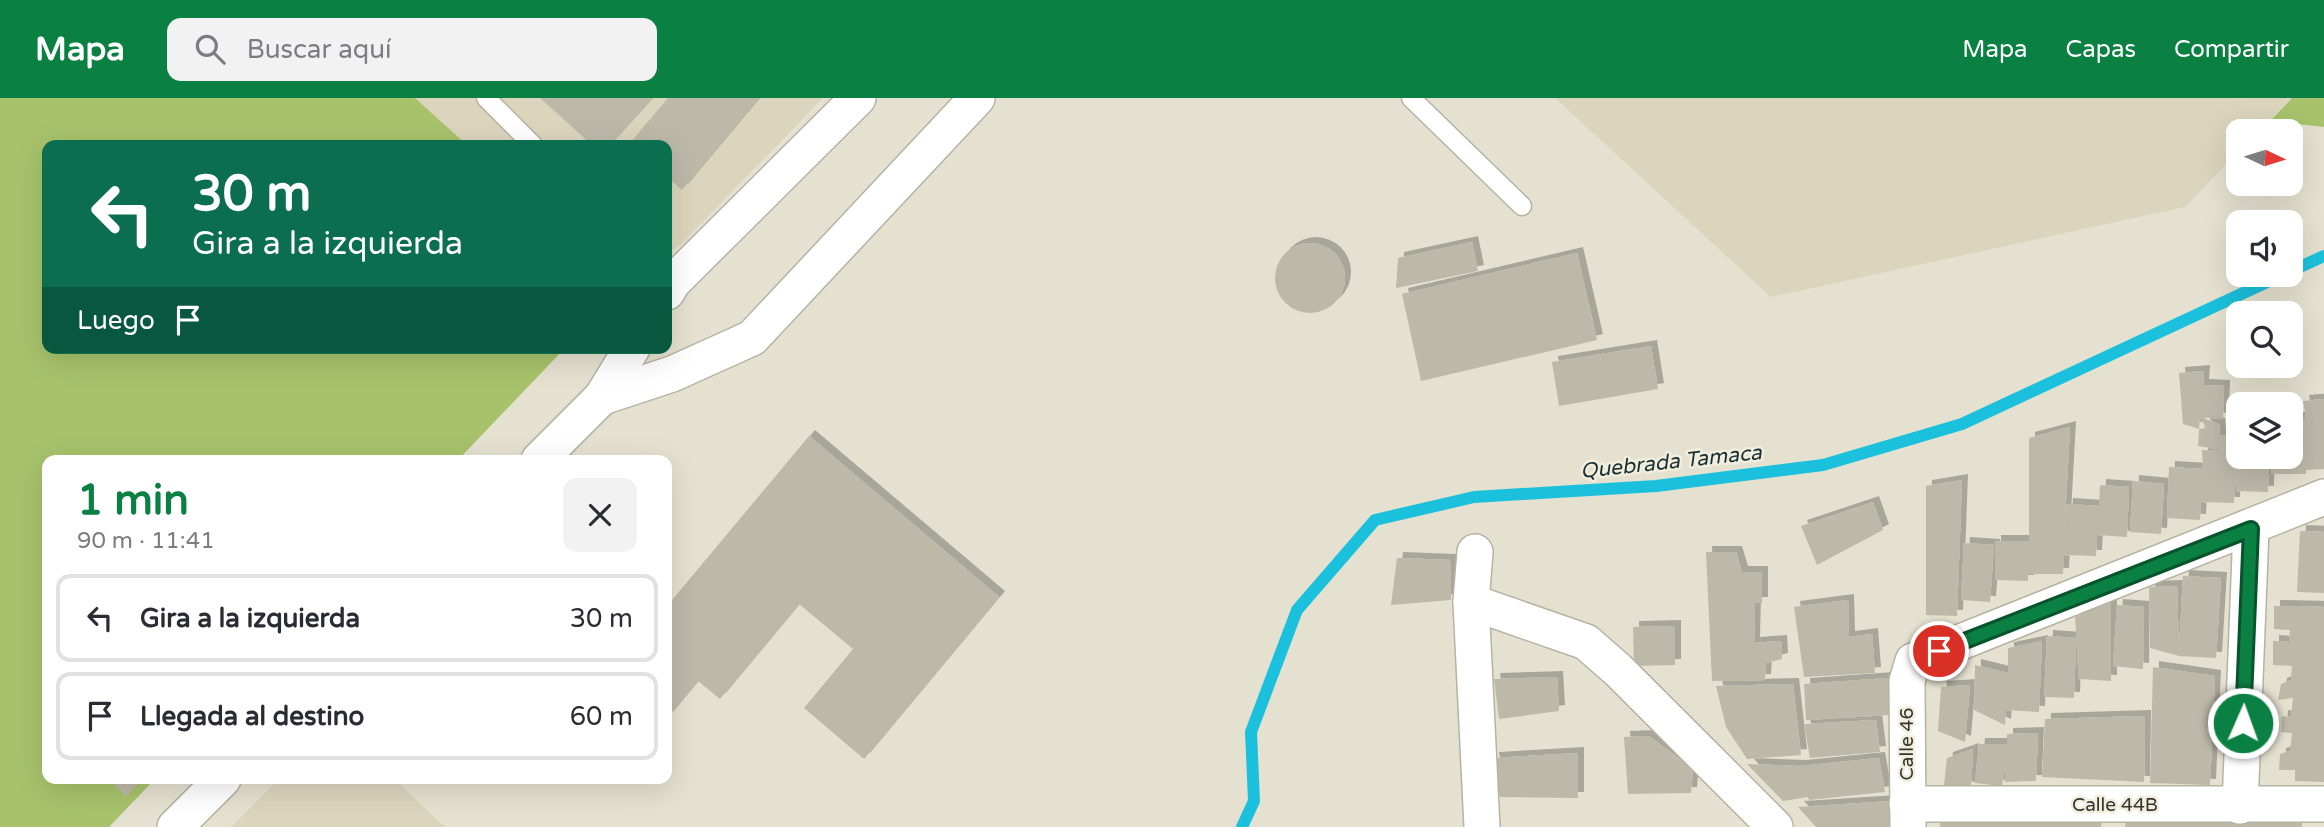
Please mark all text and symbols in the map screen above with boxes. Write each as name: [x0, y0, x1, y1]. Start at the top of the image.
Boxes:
search box: [167, 18, 657, 81]
text: Mapa: [35, 30, 125, 69]
icon: search: [191, 30, 229, 68]
text: Buscar aquí: [247, 34, 391, 65]
text: Mapa: [1962, 35, 2028, 64]
text: Capas: [2066, 35, 2136, 64]
text: Compartir: [2174, 35, 2289, 64]
north arrow: [2226, 119, 2303, 196]
map controls: [2226, 119, 2303, 469]
text: 30 m: [192, 165, 311, 224]
icon: left: [77, 168, 168, 259]
button: sound: [2226, 210, 2303, 287]
text: Gira a la izquierda: [192, 225, 463, 263]
icon: arrive: [169, 301, 207, 339]
button: search: [2226, 301, 2303, 378]
text: Luego: [77, 305, 155, 336]
button: layers: [2226, 392, 2303, 469]
water label: Quebrada Tamaca: [1579, 440, 1764, 484]
text: 1 min: [77, 475, 189, 526]
button: close: [563, 478, 637, 552]
text: 90 m · 11:41: [77, 527, 215, 555]
icon: left: [81, 599, 119, 637]
text: Gira a la izquierda: [140, 603, 360, 634]
text: 30 m: [570, 603, 633, 634]
pin: [1909, 621, 1969, 681]
icon: arrive: [1920, 632, 1958, 670]
position arrow: [2206, 686, 2280, 760]
icon: arrive: [81, 697, 119, 735]
text: Llegada al destino: [140, 701, 364, 732]
text: 60 m: [570, 701, 633, 732]
street label: Calle 46: [1896, 707, 1918, 780]
street label: Calle 44B: [2072, 794, 2158, 816]

